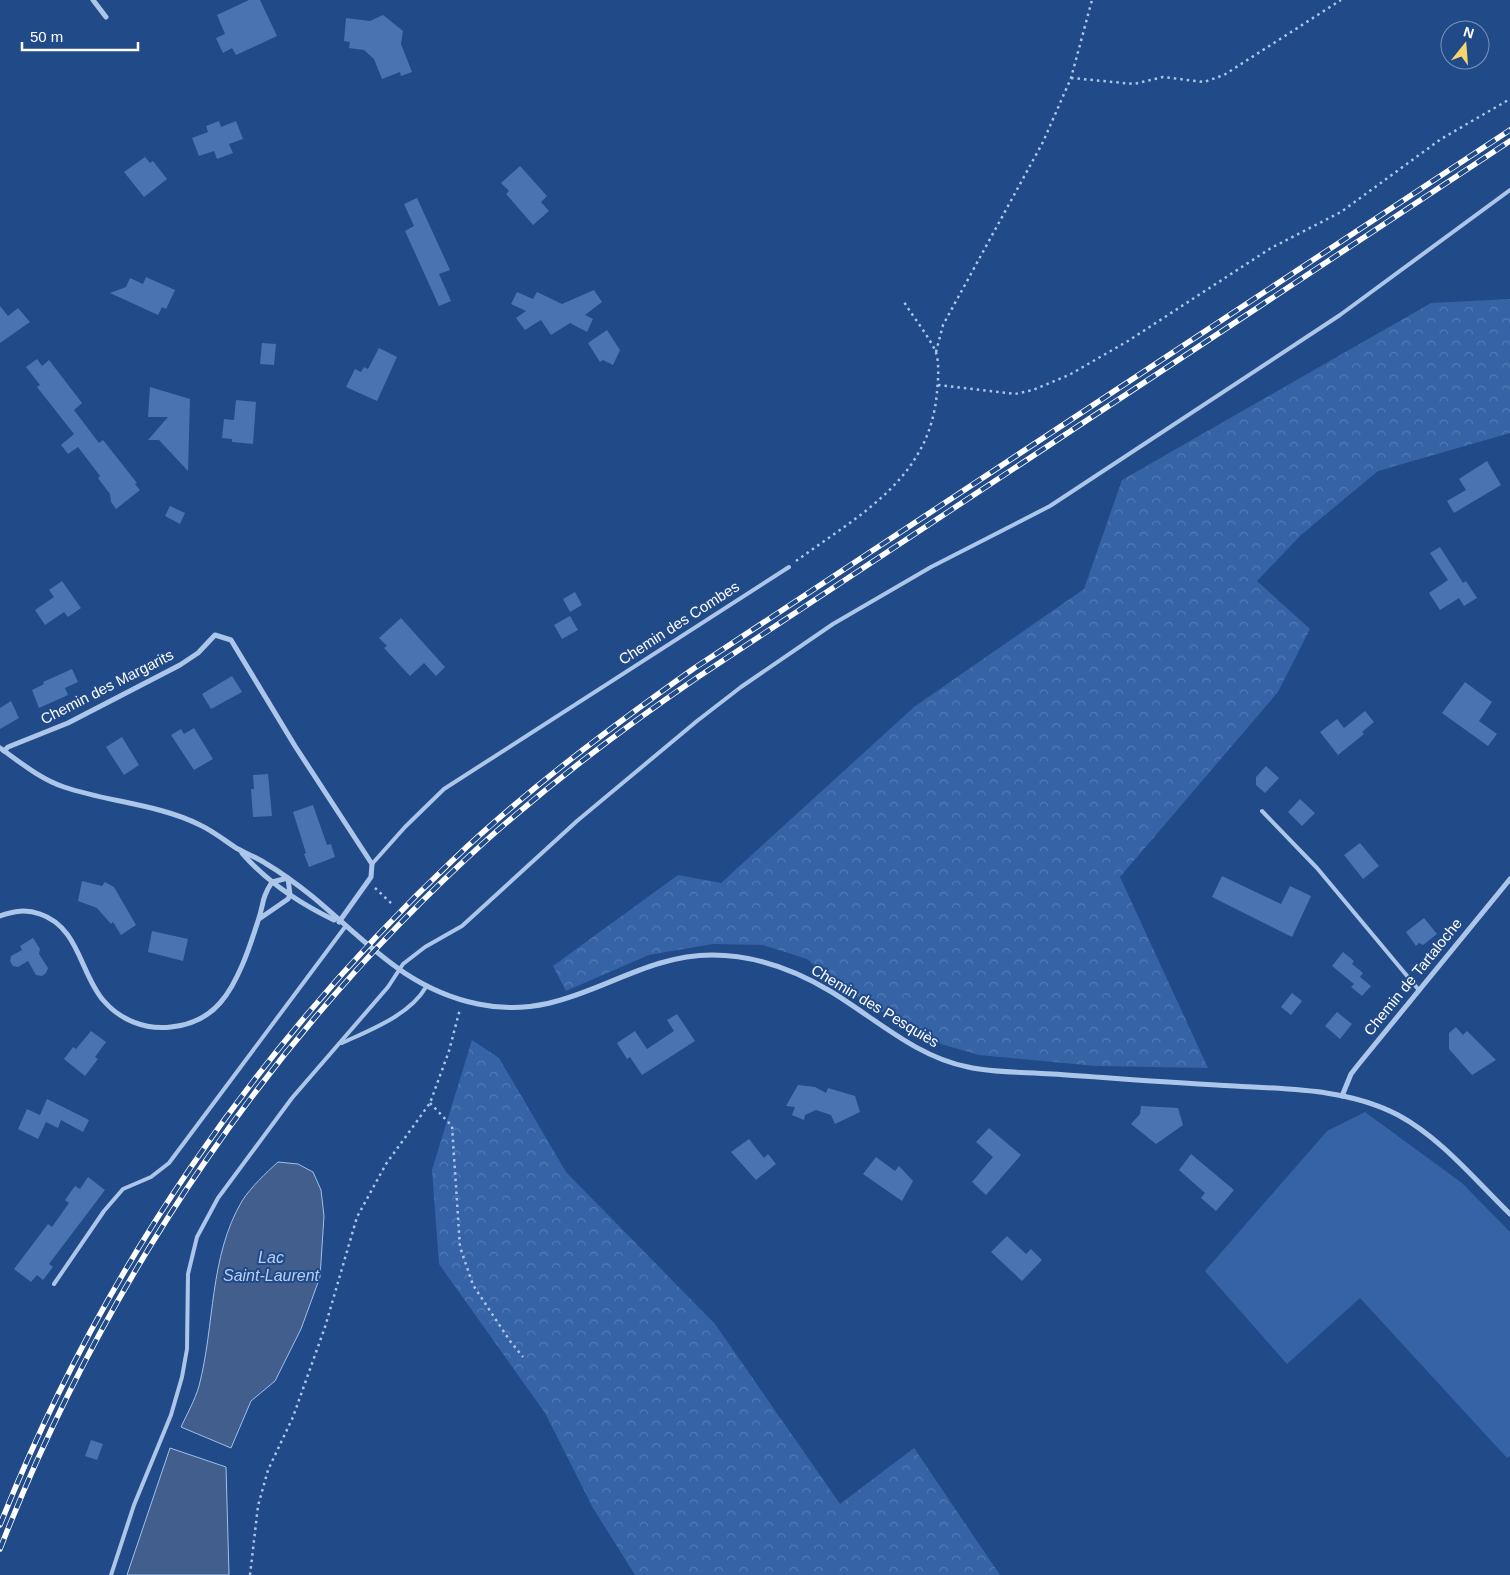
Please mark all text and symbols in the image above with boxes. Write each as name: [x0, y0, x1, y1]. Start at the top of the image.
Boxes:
scale bar: [22, 20, 139, 52]
north arrow: [1440, 20, 1490, 70]
text: N: [1462, 23, 1476, 42]
text: 50 m: [30, 28, 63, 45]
street label: Chemin des Combes: [615, 577, 742, 668]
street label: Chemin des Margarits: [38, 646, 176, 727]
street label: Chemin de Tartaloche: [1360, 915, 1465, 1039]
street label: Chemin des Pesquiès: [808, 961, 942, 1050]
water label: Lac Saint-Laurent: [223, 1249, 320, 1284]

